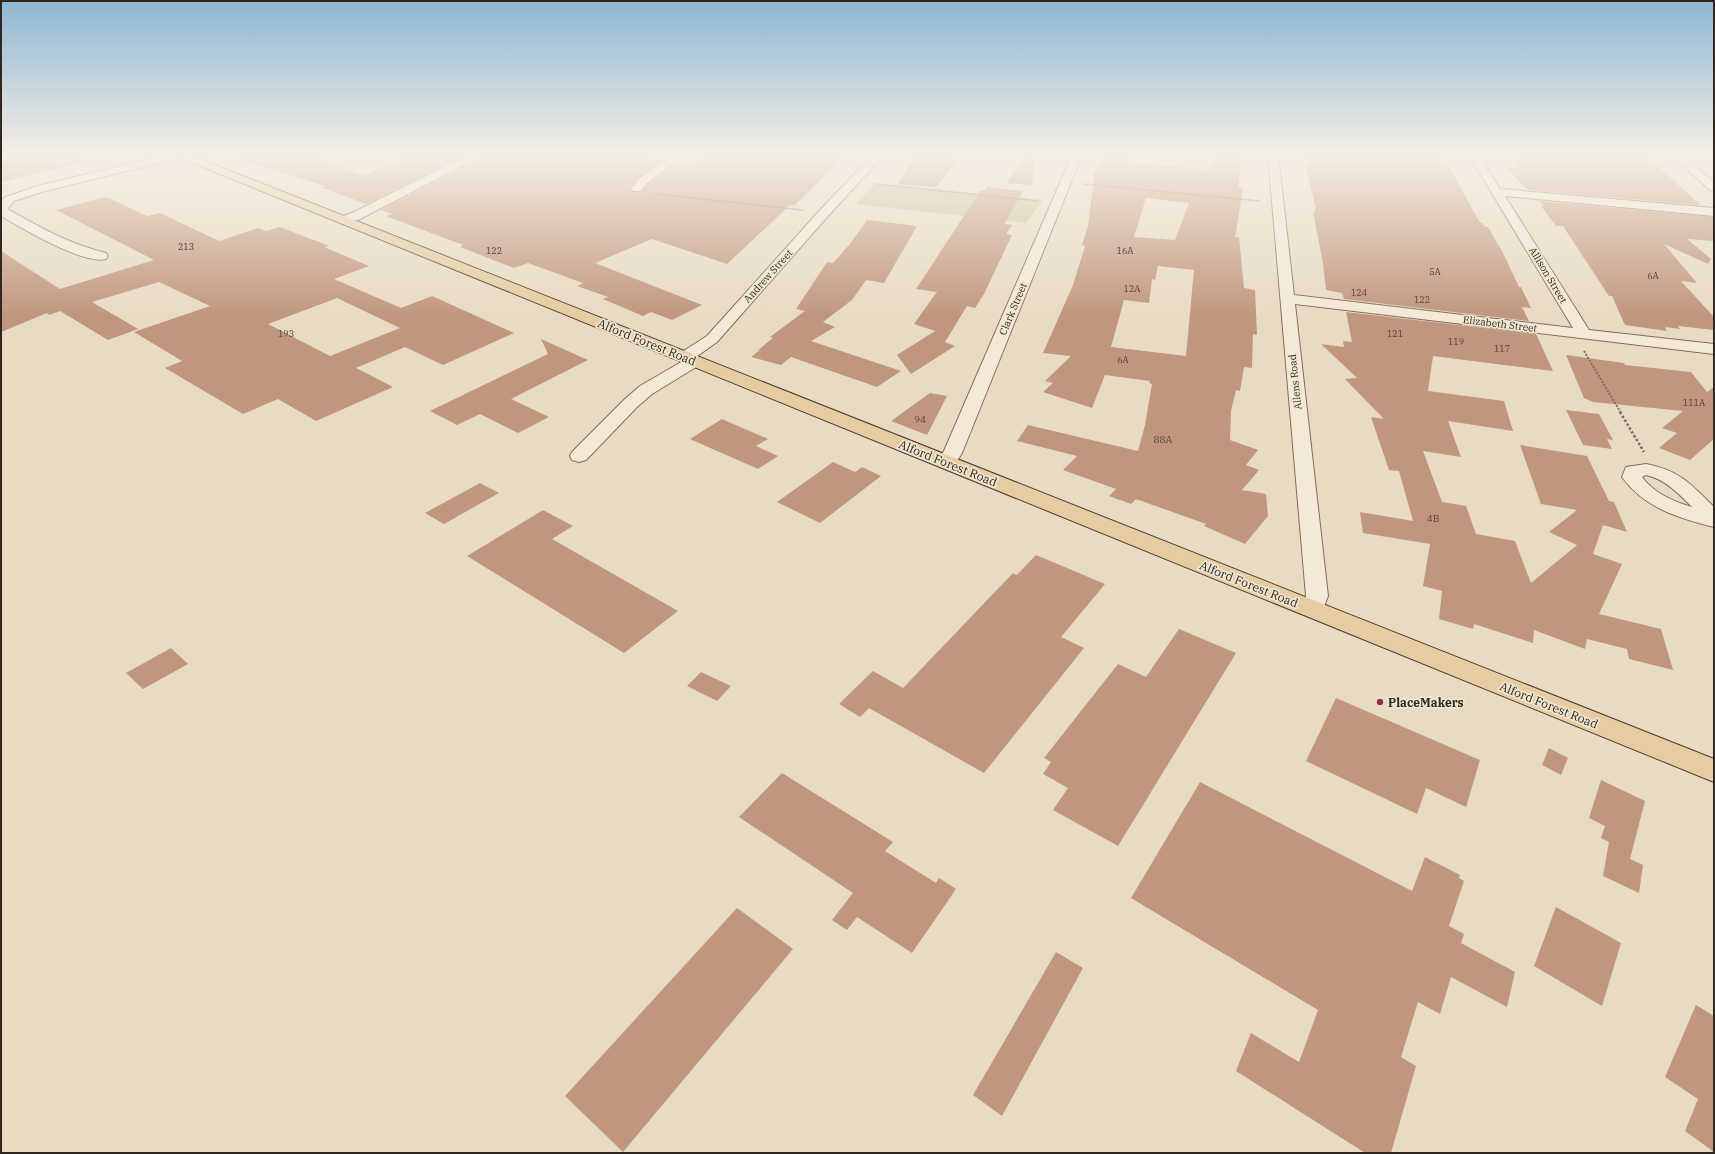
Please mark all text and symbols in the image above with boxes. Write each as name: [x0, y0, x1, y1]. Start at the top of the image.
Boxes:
house number: 213: [178, 241, 194, 252]
house number: 122: [486, 245, 502, 256]
house number: 16A: [1117, 245, 1134, 256]
street label: Allison Street: [1526, 245, 1570, 306]
street label: Andrew Street: [741, 246, 796, 305]
house number: 5A: [1429, 266, 1442, 277]
house number: 6A: [1647, 270, 1660, 281]
street label: Clark Street: [996, 280, 1030, 337]
house number: 12A: [1124, 283, 1141, 294]
house number: 124: [1351, 287, 1367, 298]
house number: 122: [1414, 294, 1430, 305]
street label: Elizabeth Street: [1462, 313, 1538, 335]
street label: Alford Forest Road: [596, 315, 698, 369]
house number: 193: [278, 328, 294, 339]
house number: 121: [1387, 328, 1403, 339]
house number: 119: [1448, 336, 1464, 347]
house number: 117: [1494, 343, 1510, 354]
house number: 6A: [1117, 354, 1130, 365]
street label: Allens Road: [1286, 354, 1304, 410]
house number: 111A: [1683, 397, 1706, 408]
house number: 94: [914, 413, 926, 426]
house number: 88A: [1154, 433, 1173, 446]
street label: Alford Forest Road: [897, 436, 999, 490]
house number: 4B: [1427, 512, 1440, 525]
street label: Alford Forest Road: [1198, 557, 1300, 611]
street label: Alford Forest Road: [1498, 678, 1600, 732]
place label: PlaceMakers: [1388, 695, 1464, 710]
marker: PlaceMakers: [1375, 697, 1385, 707]

